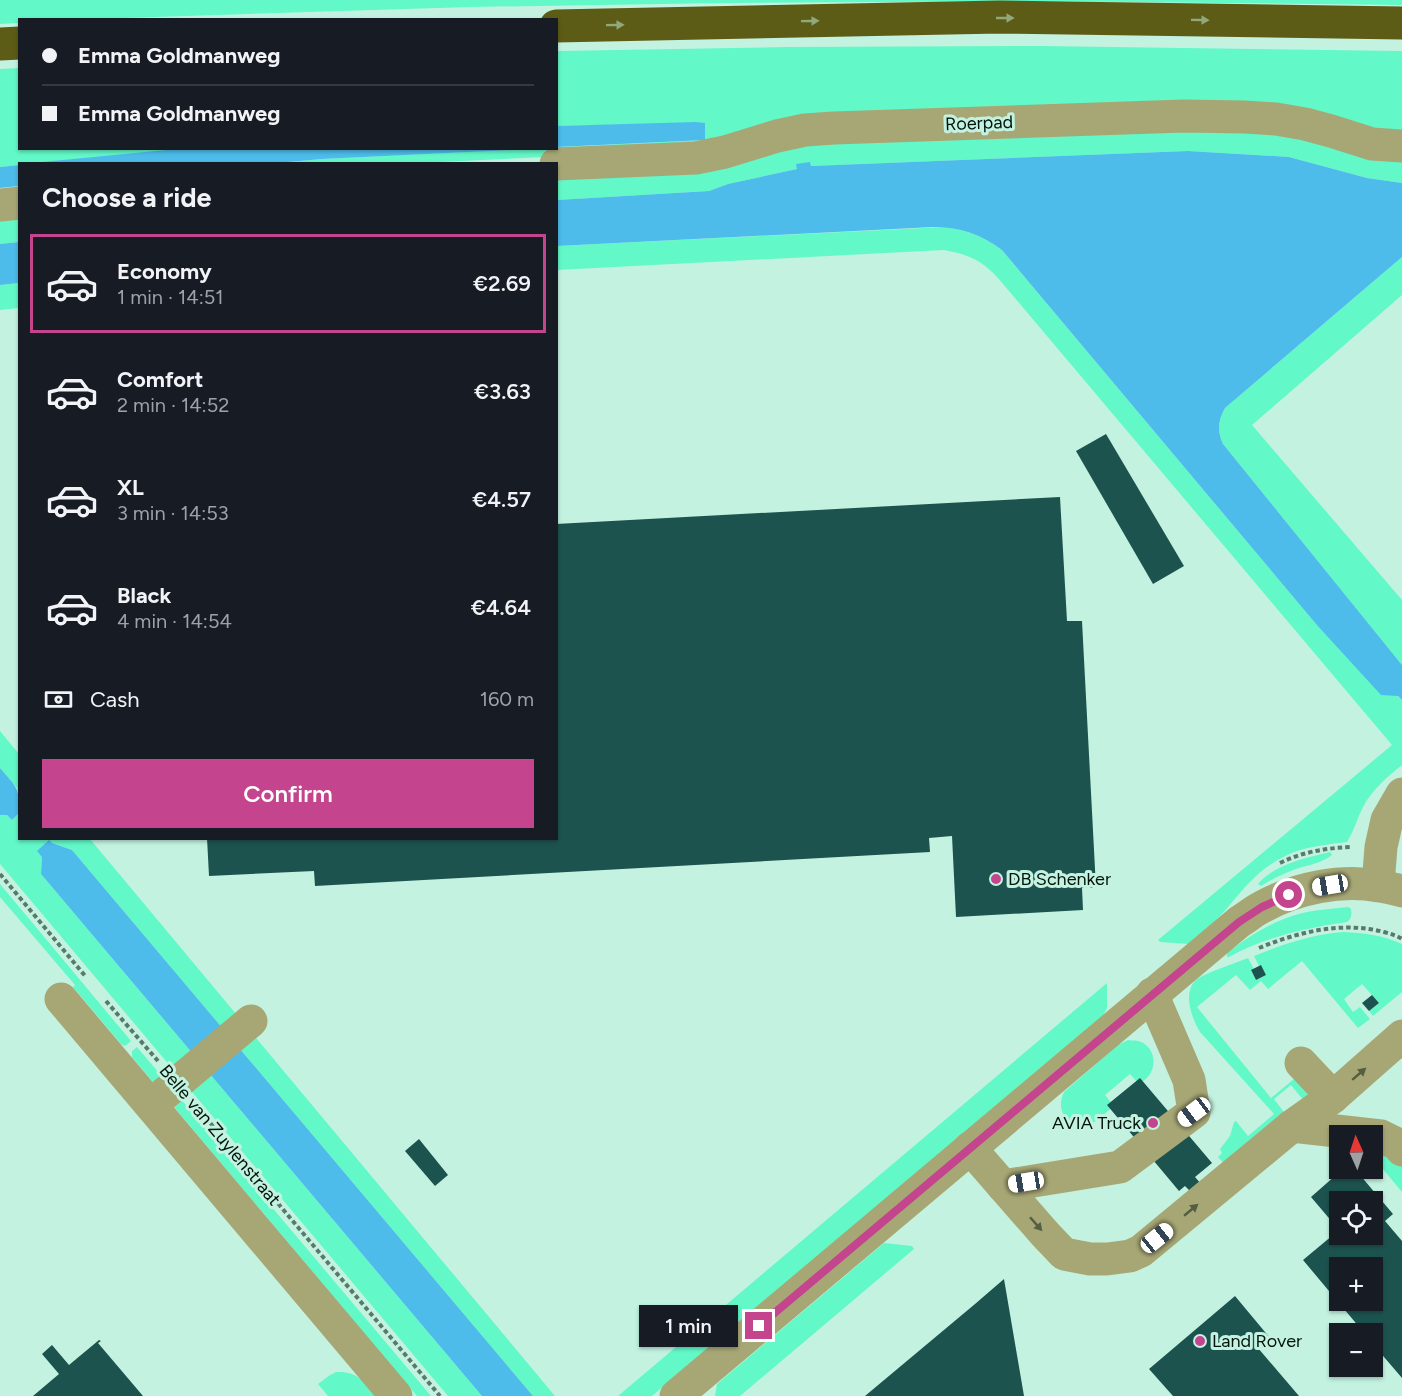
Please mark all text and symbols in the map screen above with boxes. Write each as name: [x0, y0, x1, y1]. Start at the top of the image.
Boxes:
one-way arrow: [995, 13, 1014, 23]
one-way arrow: [1190, 15, 1209, 25]
one-way arrow: [800, 16, 819, 26]
one-way arrow: [605, 20, 624, 29]
text: Emma Goldmanweg: [78, 42, 280, 69]
text: Emma Goldmanweg: [78, 100, 280, 127]
street label: Roerpad: [945, 111, 1013, 135]
text: Choose a ride: [42, 181, 211, 214]
icon: car: [45, 257, 99, 311]
text: Economy: [117, 258, 212, 285]
text: €2.69: [473, 270, 531, 297]
text: 1 min · 14:51: [117, 285, 223, 309]
icon: car: [45, 365, 99, 419]
text: Comfort: [117, 366, 203, 393]
text: €3.63: [474, 378, 531, 405]
text: 2 min · 14:52: [117, 393, 229, 417]
icon: car: [45, 473, 99, 527]
text: XL: [117, 474, 144, 501]
text: €4.57: [472, 486, 531, 513]
text: 3 min · 14:53: [117, 501, 229, 525]
icon: car: [45, 581, 99, 635]
text: Black: [117, 582, 171, 609]
text: €4.64: [471, 594, 531, 621]
text: 4 min · 14:54: [117, 609, 232, 633]
icon: cash: [42, 683, 75, 716]
text: Cash: [90, 686, 140, 713]
text: 160 m: [480, 687, 534, 711]
button: Confirm: [42, 759, 534, 828]
place label: DB Schenker: [1008, 868, 1111, 890]
marker: DB Schenker: [989, 872, 1003, 886]
car: [1311, 873, 1349, 897]
route start: [1275, 881, 1302, 908]
street label: Belle van Zuylenstraat: [155, 1060, 285, 1210]
one-way arrow: [1351, 1068, 1366, 1081]
car: [1174, 1094, 1214, 1130]
place label: AVIA Truck: [1052, 1112, 1141, 1134]
marker: AVIA Truck: [1146, 1116, 1160, 1130]
north arrow: [1329, 1125, 1383, 1179]
map controls: [1329, 1125, 1383, 1377]
car: [1007, 1170, 1045, 1194]
button: locate: [1329, 1191, 1383, 1245]
one-way arrow: [1183, 1204, 1198, 1217]
one-way arrow: [1029, 1216, 1042, 1231]
car: [1137, 1220, 1177, 1256]
button: +: [1329, 1257, 1383, 1311]
callout: 1 min: [639, 1305, 738, 1347]
route end: [745, 1312, 772, 1339]
text: 1 min: [665, 1314, 712, 1338]
button: −: [1329, 1323, 1383, 1377]
place label: Land Rover: [1212, 1330, 1302, 1352]
marker: Land Rover: [1193, 1334, 1207, 1348]

